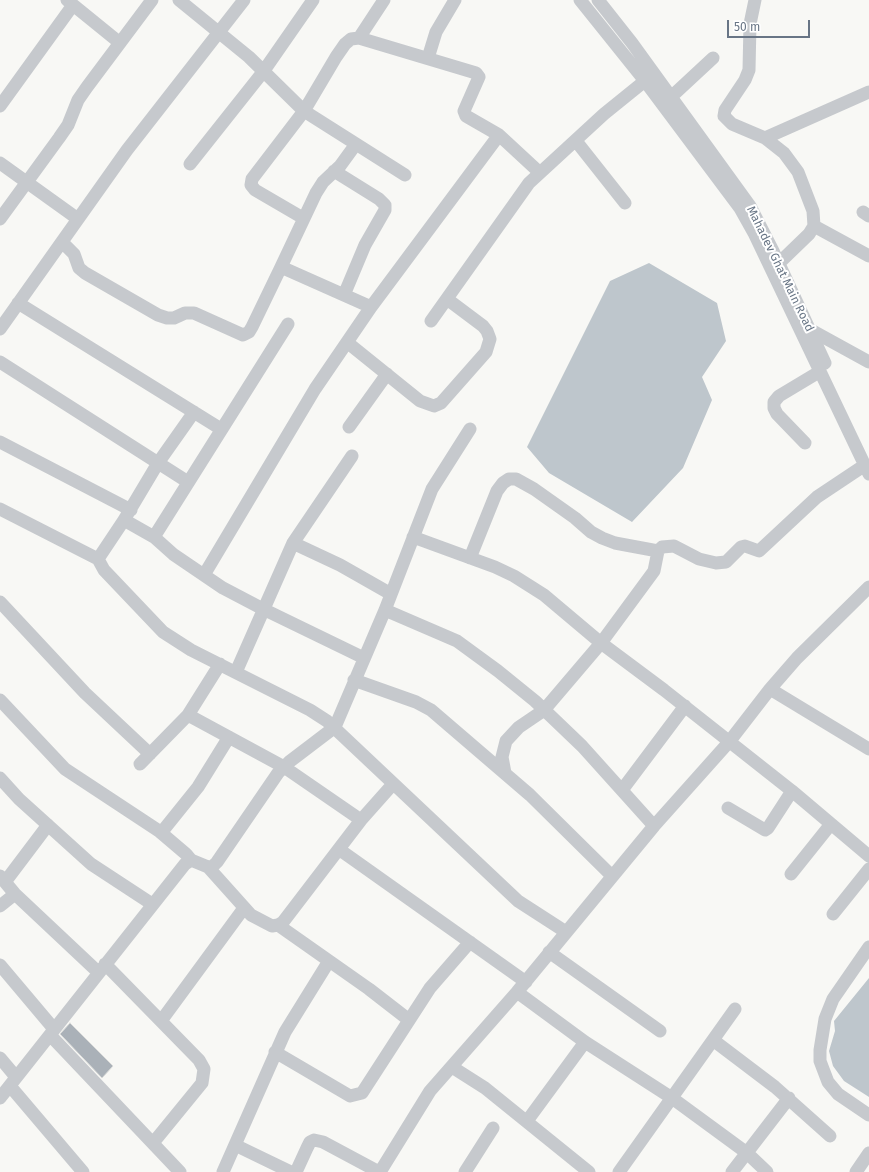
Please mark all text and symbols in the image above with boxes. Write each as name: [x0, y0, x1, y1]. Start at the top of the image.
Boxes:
scale bar: [729, 12, 812, 38]
text: 50 m: [734, 20, 760, 34]
street label: Mahadev Ghat Main Road: [743, 204, 817, 334]

